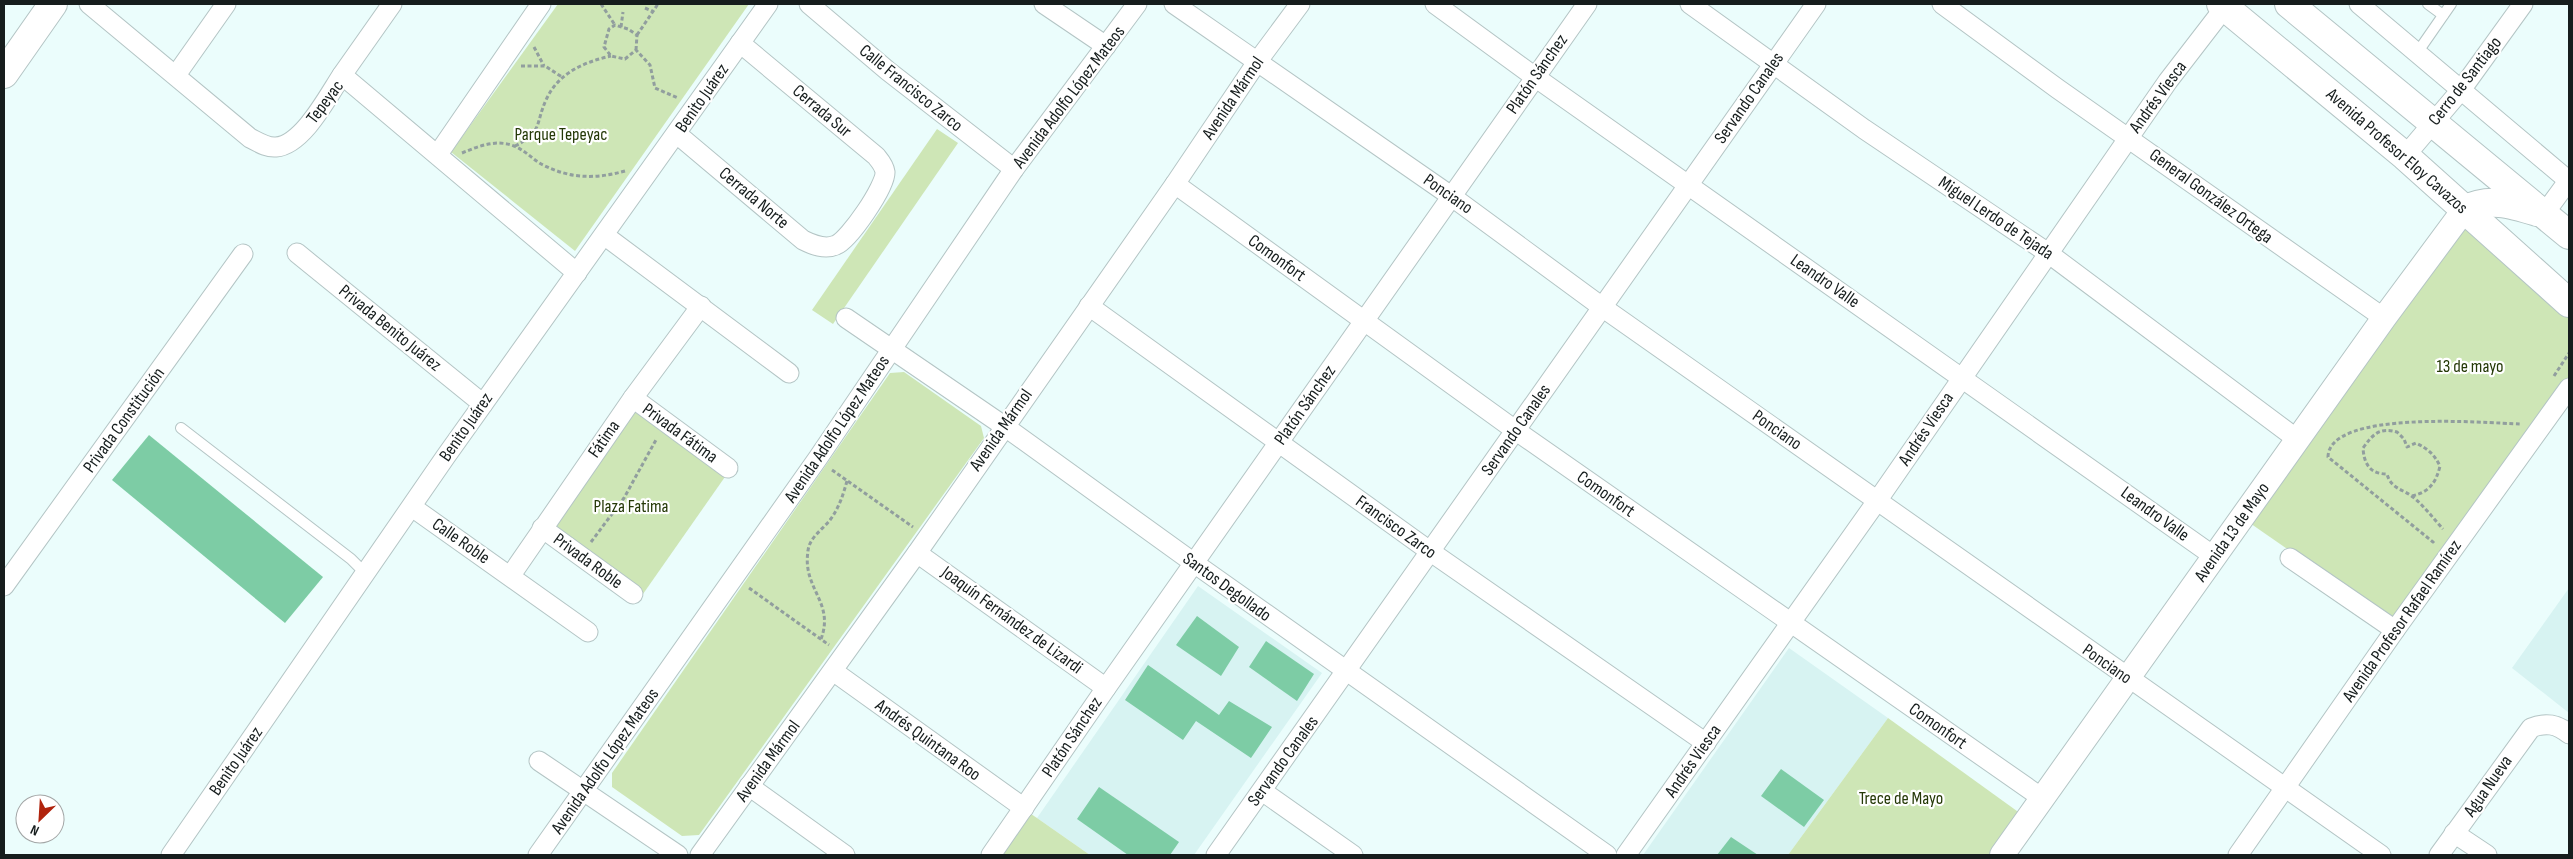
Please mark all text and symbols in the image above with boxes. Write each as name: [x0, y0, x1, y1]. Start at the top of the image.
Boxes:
street label: Avenida Adolfo López Mateos: [1008, 22, 1129, 173]
street label: Platón Sánchez: [1502, 30, 1572, 118]
street label: Cerro de Santiago: [2424, 33, 2506, 129]
street label: Calle Francisco Zarco: [855, 40, 967, 136]
street label: Servando Canales: [1710, 48, 1788, 148]
street label: Avenida Mármol: [1197, 53, 1268, 144]
street label: Andrés Viesca: [2124, 57, 2191, 138]
street label: Benito Juárez: [671, 59, 733, 136]
street label: Tepeyac: [302, 76, 348, 128]
street label: Cerrada Sur: [788, 80, 856, 142]
street label: Avenida Profesor Eloy Cavazos: [2321, 83, 2472, 218]
park label: Parque Tepeyac: [514, 124, 608, 145]
street label: General González Ortega: [2145, 144, 2277, 248]
street label: Cerrada Norte: [715, 163, 793, 233]
street label: Ponciano: [1419, 170, 1477, 218]
street label: Miguel Lerdo de Tejada: [1935, 172, 2058, 264]
street label: Comonfort: [1244, 230, 1310, 286]
street label: Leandro Valle: [1786, 250, 1864, 312]
street label: Privada Benito Juárez: [335, 280, 446, 376]
street label: Avenida Adolfo López Mateos: [779, 351, 894, 507]
park label: 13 de mayo: [2437, 356, 2503, 377]
street label: Platón Sánchez: [1270, 361, 1340, 449]
street label: Privada Constitución: [79, 363, 169, 477]
street label: Servando Canales: [1477, 380, 1555, 480]
street label: Avenida Mármol: [965, 385, 1037, 476]
street label: Benito Juárez: [435, 388, 497, 465]
street label: Andrés Viesca: [1893, 388, 1958, 470]
street label: Privada Fátima: [638, 399, 722, 467]
street label: Ponciano: [1748, 406, 1806, 454]
street label: Fátima: [584, 416, 624, 462]
street label: Comonfort: [1573, 466, 1639, 522]
street label: Avenida 13 de Mayo: [2190, 478, 2274, 586]
street label: Leandro Valle: [2117, 482, 2193, 546]
street label: Francisco Zarco: [1352, 491, 1440, 563]
park label: Plaza Fatima: [594, 496, 669, 517]
street label: Calle Roble: [428, 514, 494, 568]
street label: Privada Roble: [549, 529, 627, 593]
street label: Avenida Profesor Rafael Ramírez: [2338, 536, 2466, 707]
street label: Santos Degollado: [1179, 548, 1275, 626]
street label: Joaquín Fernández de Lizardi: [937, 561, 1087, 678]
street label: Ponciano: [2078, 640, 2136, 688]
street label: Avenida Adolfo López Mateos: [546, 684, 663, 839]
street label: Platón Sánchez: [1038, 692, 1107, 781]
street label: Andrés Quintana Roo: [870, 694, 985, 785]
street label: Comonfort: [1905, 698, 1971, 754]
street label: Servando Canales: [1243, 712, 1323, 810]
street label: Avenida Mármol: [731, 716, 804, 806]
street label: Andrés Viesca: [1660, 721, 1726, 802]
street label: Benito Juárez: [205, 722, 267, 799]
street label: Agua Nueva: [2459, 751, 2517, 821]
park label: Trece de Mayo: [1859, 788, 1943, 809]
north arrow: [15, 794, 65, 844]
text: N: [28, 821, 42, 840]

